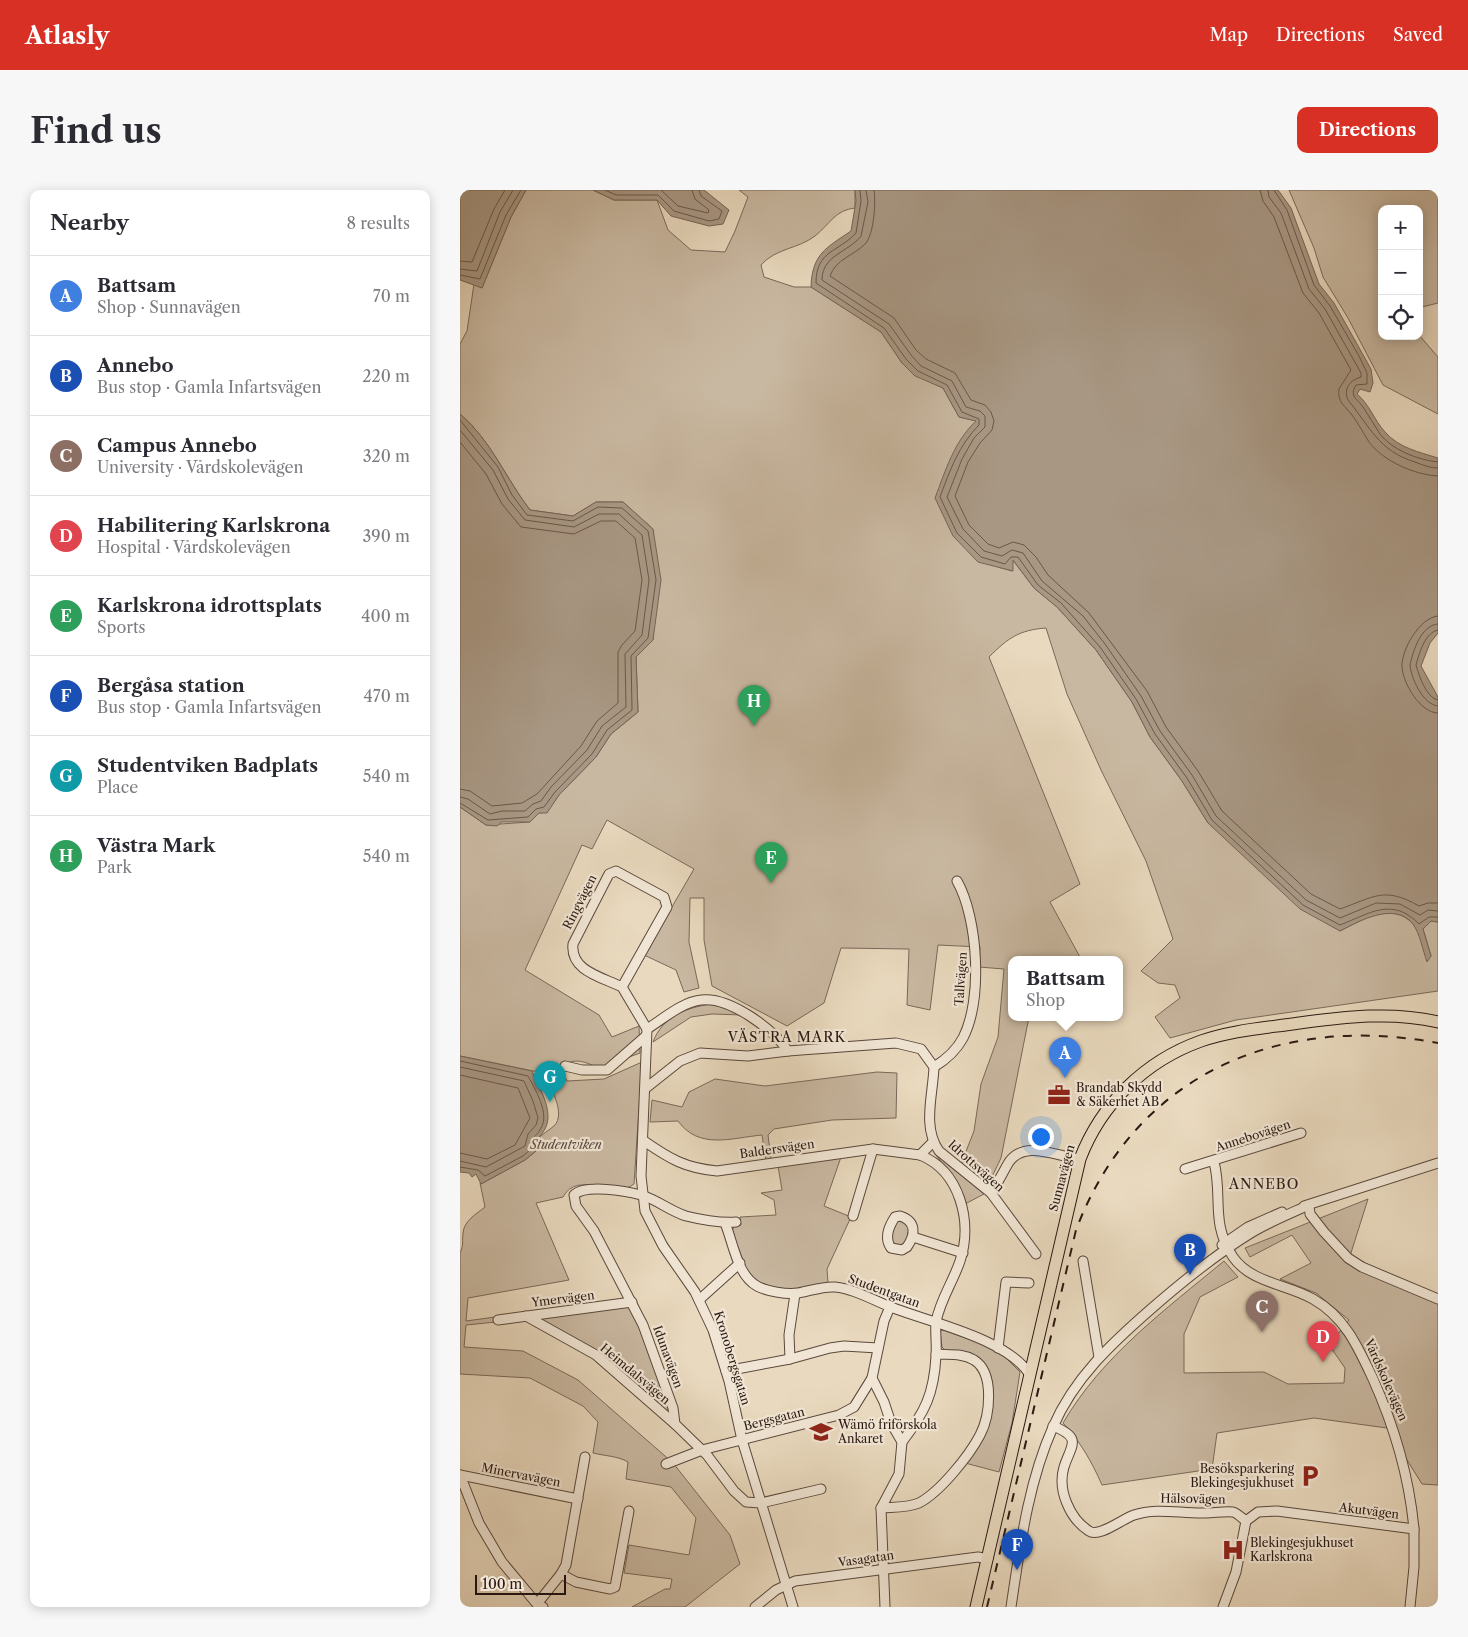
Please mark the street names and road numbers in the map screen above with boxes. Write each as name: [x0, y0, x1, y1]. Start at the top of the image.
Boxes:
street label: Ringvägen: [559, 872, 600, 932]
street label: Tallvägen: [951, 951, 970, 1007]
street label: Annebovägen: [1213, 1116, 1293, 1155]
street label: Baldersvägen: [739, 1136, 816, 1161]
street label: Idrottsvägen: [945, 1136, 1008, 1195]
street label: Sunnavägen: [1045, 1142, 1078, 1213]
street label: Studentgatan: [846, 1271, 923, 1311]
street label: Ymervägen: [530, 1287, 596, 1310]
street label: Kronobergsgatan: [711, 1309, 754, 1407]
street label: Idunavägen: [650, 1323, 687, 1391]
street label: Vårdskolevägen: [1361, 1336, 1411, 1424]
street label: Heimdalsvägen: [597, 1340, 674, 1408]
street label: Bergsgatan: [742, 1404, 806, 1433]
street label: Minervavägen: [480, 1459, 562, 1490]
street label: Hälsovägen: [1160, 1490, 1226, 1507]
street label: Akutvägen: [1337, 1499, 1400, 1522]
street label: Vasagatan: [836, 1547, 895, 1570]

